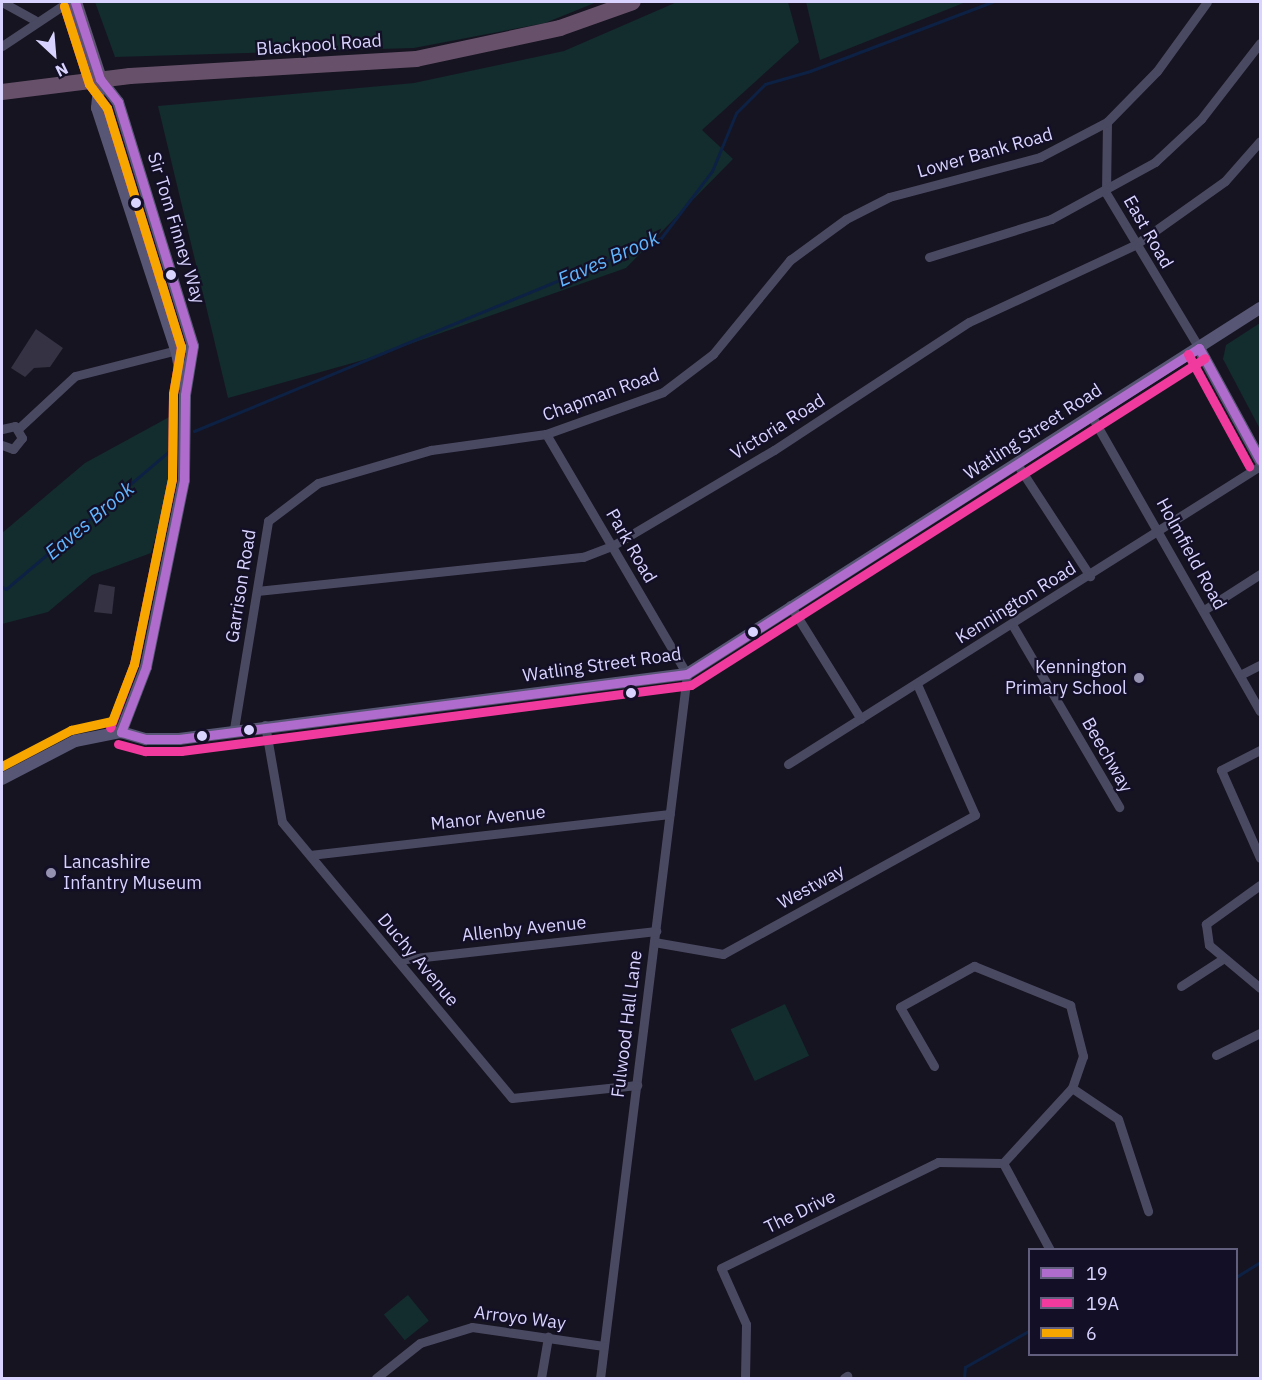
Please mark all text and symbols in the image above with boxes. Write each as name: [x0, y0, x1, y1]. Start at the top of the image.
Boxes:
north arrow: [24, 24, 84, 84]
street label: Blackpool Road: [255, 30, 383, 60]
text: N: [52, 59, 71, 82]
street label: Lower Bank Road: [915, 123, 1055, 183]
street label: Sir Tom Finney Way: [143, 150, 209, 306]
street label: East Road: [1118, 192, 1178, 272]
unlabelled marker: [130, 197, 142, 209]
water label: Eaves Brook: [554, 225, 662, 291]
unlabelled marker: [165, 269, 177, 281]
street label: Chapman Road: [540, 364, 662, 426]
street label: Watling Street Road: [960, 379, 1106, 485]
street label: Victoria Road: [727, 389, 829, 465]
water label: Eaves Brook: [40, 476, 138, 564]
street label: Holmfield Road: [1151, 494, 1231, 614]
street label: Park Road: [601, 505, 661, 587]
street label: Garrison Road: [221, 528, 261, 644]
street label: Kennington Road: [952, 557, 1080, 649]
unlabelled marker: [747, 626, 759, 638]
street label: Watling Street Road: [521, 643, 683, 687]
place label: Kennington Primary School: [1005, 657, 1127, 700]
marker: Kennington Primary School: [1132, 671, 1146, 685]
unlabelled marker: [625, 687, 637, 699]
street label: Beechway: [1077, 714, 1137, 796]
unlabelled marker: [243, 724, 255, 736]
unlabelled marker: [196, 730, 208, 742]
street label: Manor Avenue: [429, 801, 547, 835]
place label: Lancashire Infantry Museum: [63, 852, 202, 894]
street label: Westway: [774, 860, 848, 914]
marker: Lancashire Infantry Museum: [44, 866, 58, 880]
street label: Duchy Avenue: [373, 909, 463, 1011]
street label: Allenby Avenue: [461, 912, 587, 946]
street label: Fulwood Hall Lane: [607, 949, 647, 1099]
street label: The Drive: [761, 1186, 839, 1238]
legend: [1028, 1248, 1238, 1356]
text: 19: [1086, 1262, 1108, 1285]
text: 19A: [1086, 1292, 1119, 1315]
street label: Arroyo Way: [473, 1302, 567, 1334]
text: 6: [1086, 1322, 1097, 1345]

